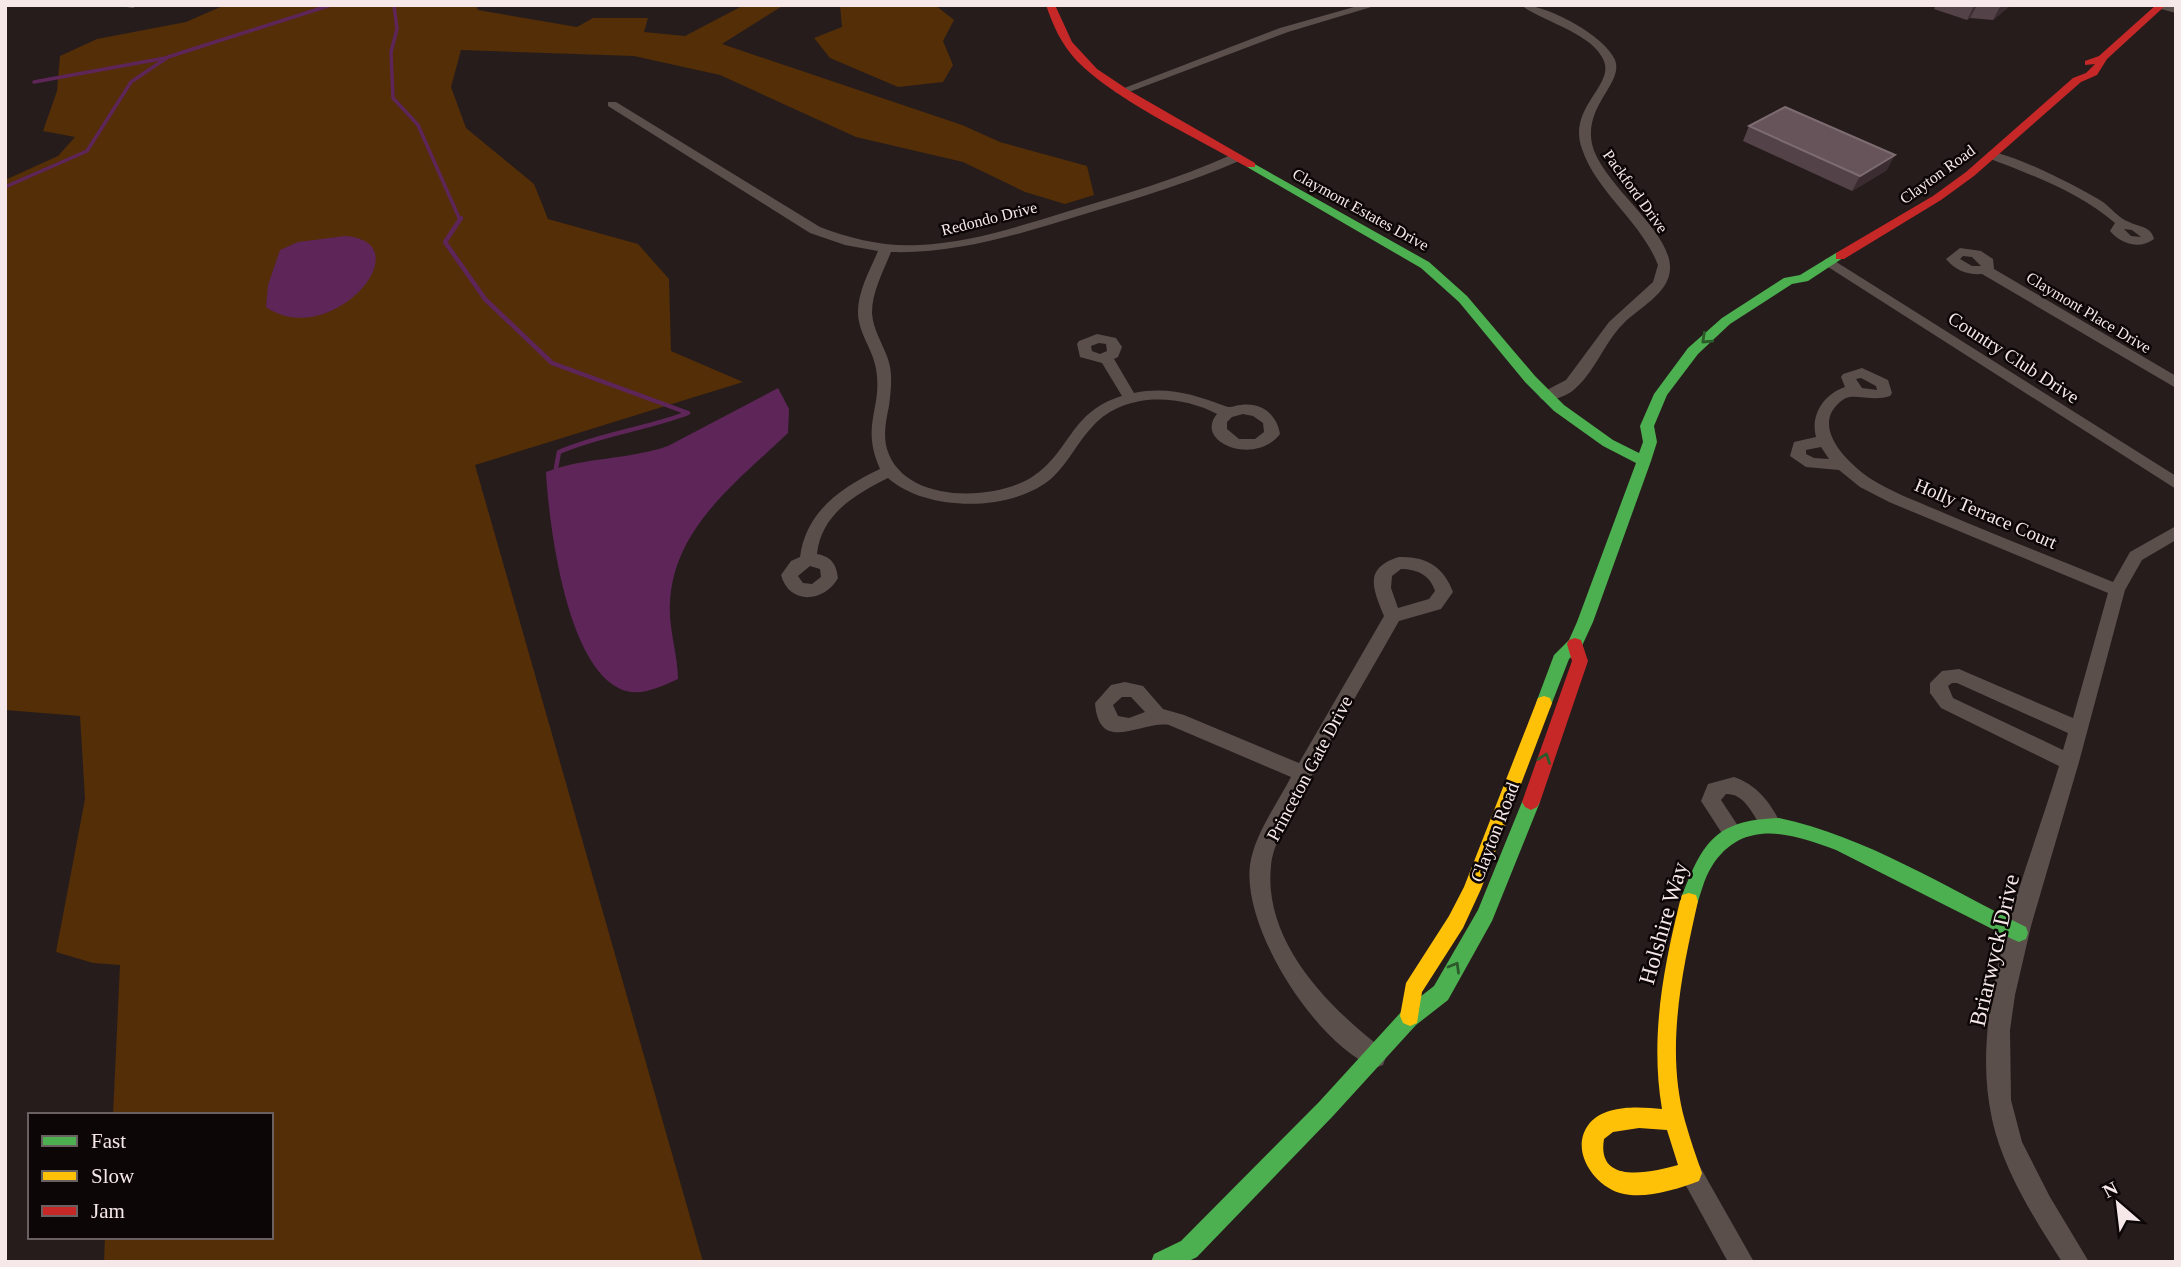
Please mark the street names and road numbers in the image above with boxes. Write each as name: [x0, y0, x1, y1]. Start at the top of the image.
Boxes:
street label: Clayton Road: [1897, 142, 1979, 208]
street label: Packford Drive: [1600, 147, 1671, 236]
street label: Claymont Estates Drive: [1289, 165, 1432, 255]
street label: Redondo Drive: [939, 198, 1039, 239]
street label: Claymont Place Drive: [2023, 269, 2154, 357]
street label: Country Club Drive: [1944, 307, 2083, 408]
street label: Holly Terrace Court: [1912, 474, 2061, 553]
street label: Princeton Gate Drive: [1262, 692, 1357, 844]
street label: Clayton Road: [1466, 779, 1523, 885]
street label: Holshire Way: [1634, 859, 1693, 987]
street label: Briarwyck Drive: [1965, 872, 2024, 1029]

